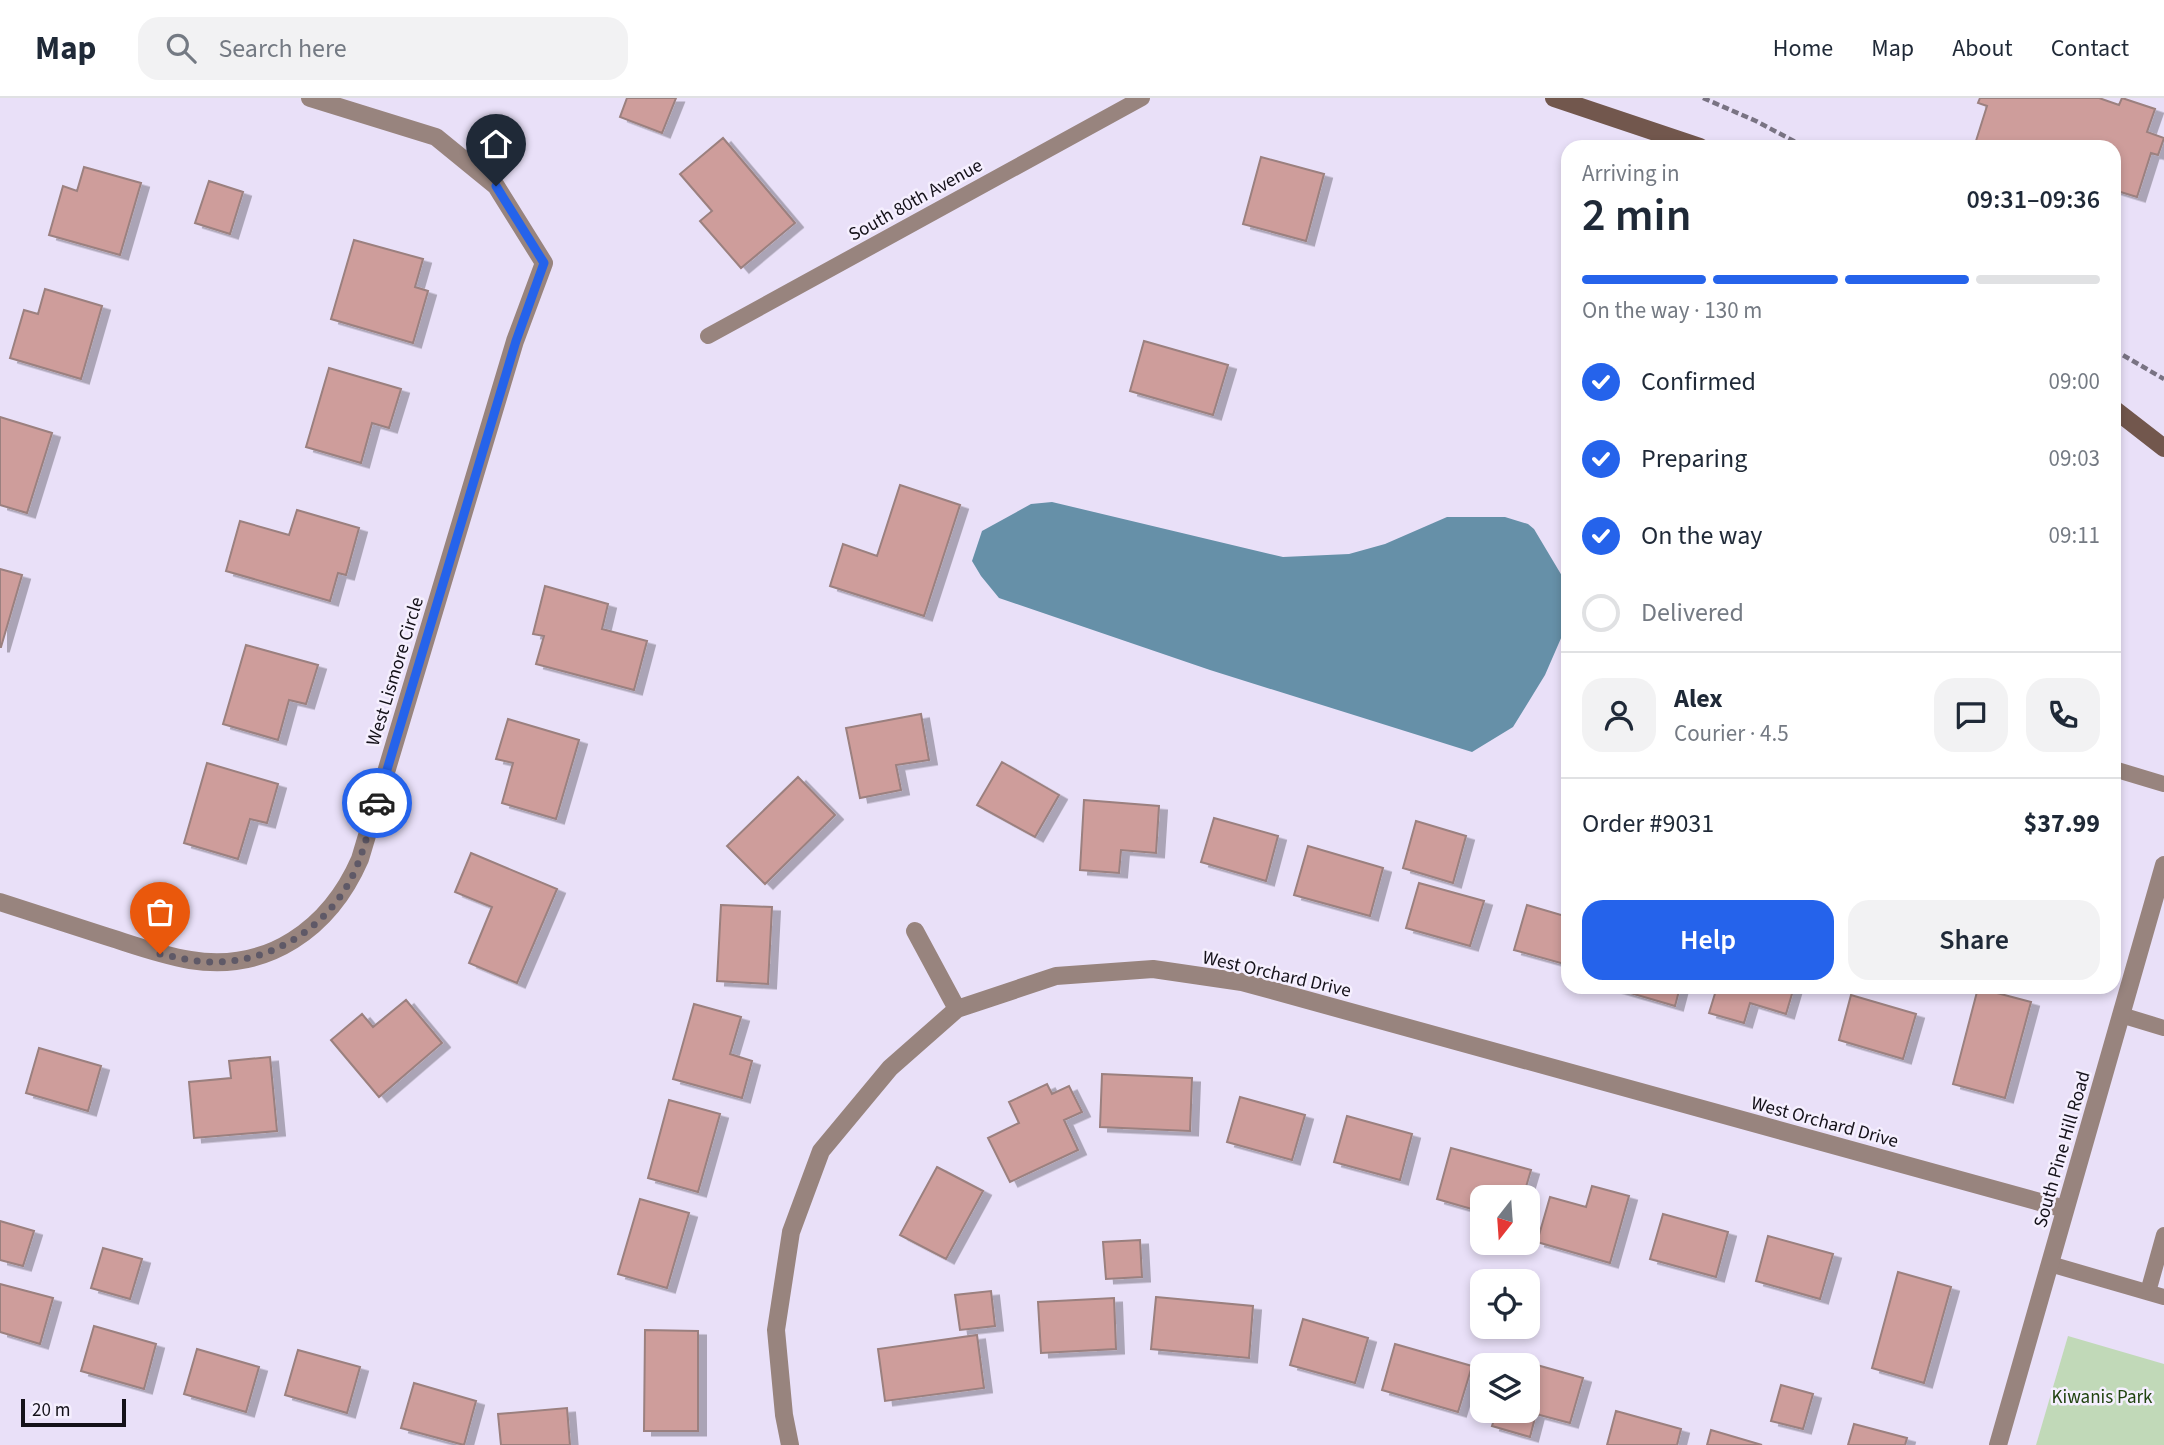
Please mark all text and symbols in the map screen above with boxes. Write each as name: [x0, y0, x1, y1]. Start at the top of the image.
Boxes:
search box: [138, 17, 628, 80]
text: Map: [35, 25, 96, 72]
icon: search: [162, 29, 200, 67]
text: Search here: [218, 30, 347, 67]
text: Home: [1773, 31, 1833, 66]
text: Map: [1871, 31, 1914, 66]
text: About: [1952, 31, 2013, 66]
text: Contact: [2051, 31, 2129, 66]
pin: [466, 114, 526, 186]
icon: home: [477, 125, 515, 163]
street label: South 80th Avenue: [844, 152, 988, 248]
text: Arriving in: [1582, 157, 1680, 190]
text: 09:31–09:36: [1967, 181, 2100, 218]
text: 2 min: [1582, 183, 1691, 248]
text: On the way · 130 m: [1582, 294, 1762, 327]
icon: check: [1582, 363, 1620, 401]
text: Confirmed: [1641, 363, 1756, 400]
text: 09:00: [2049, 365, 2100, 398]
icon: check: [1582, 440, 1620, 478]
text: Preparing: [1641, 440, 1747, 477]
text: 09:03: [2049, 442, 2100, 475]
icon: check: [1582, 517, 1620, 555]
text: On the way: [1641, 517, 1762, 554]
text: 09:11: [2049, 519, 2100, 552]
street label: West Lismore Circle: [360, 594, 431, 749]
text: Delivered: [1641, 594, 1744, 631]
button: person: [1582, 678, 1656, 752]
button: chat: [1934, 678, 2008, 752]
button: phone: [2026, 678, 2100, 752]
text: Alex: [1674, 680, 1723, 717]
text: Courier · 4.5: [1674, 717, 1789, 750]
courier: [342, 768, 412, 838]
icon: car: [358, 784, 396, 822]
text: Order #9031: [1582, 805, 1714, 842]
text: $37.99: [2024, 805, 2100, 842]
pin: [130, 882, 190, 954]
icon: bag: [141, 893, 179, 931]
button: Help: [1582, 900, 1834, 980]
button: Share: [1848, 900, 2100, 980]
street label: West Orchard Drive: [1200, 944, 1354, 1005]
street label: South Pine Hill Road: [2027, 1068, 2098, 1231]
street label: West Orchard Drive: [1748, 1090, 1901, 1155]
north arrow: [1470, 1185, 1540, 1255]
map controls: [1470, 1185, 1540, 1423]
button: locate: [1470, 1269, 1540, 1339]
button: layers: [1470, 1353, 1540, 1423]
park label: Kiwanis Park: [2051, 1384, 2153, 1411]
scale bar: [21, 1396, 126, 1428]
text: 20 m: [32, 1397, 70, 1424]

